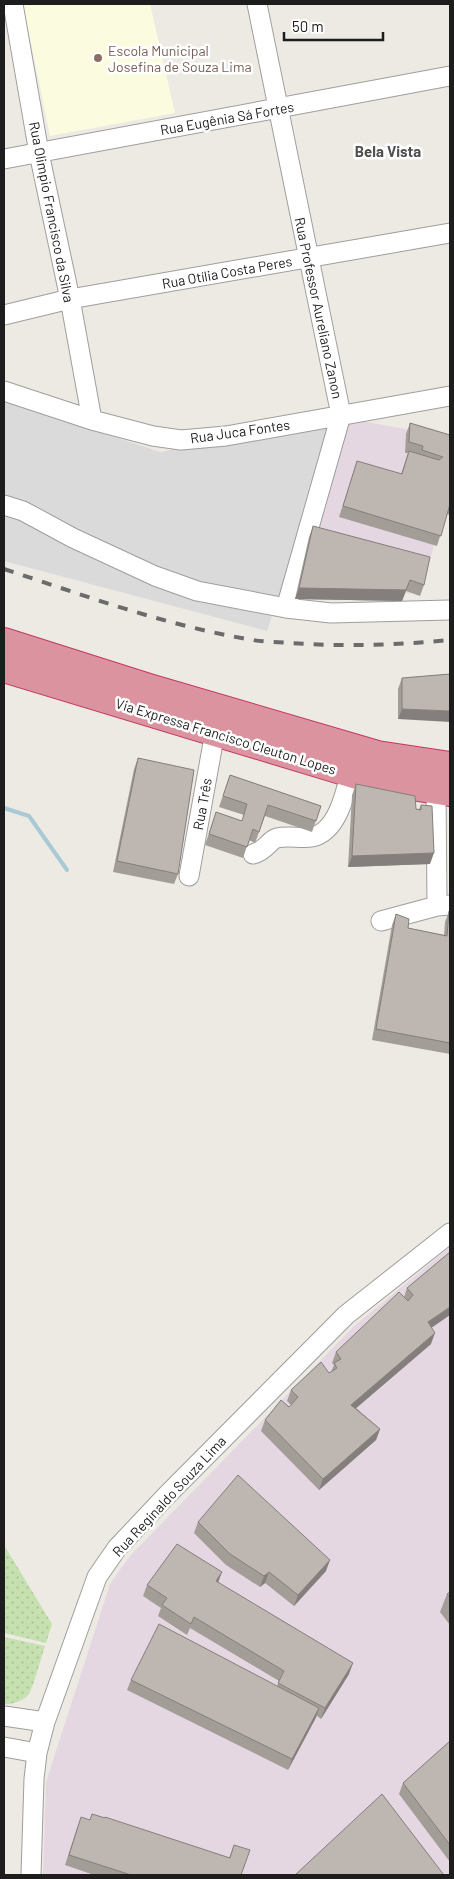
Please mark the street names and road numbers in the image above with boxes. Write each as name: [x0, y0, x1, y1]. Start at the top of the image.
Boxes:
street label: Rua Eugênia Sá Fortes: [159, 98, 295, 138]
street label: Rua Olimpio Francisco da Silva: [26, 120, 78, 304]
street label: Rua Professor Aureliano Zanon: [291, 216, 347, 400]
street label: Rua Otília Costa Peres: [161, 252, 294, 292]
street label: Rua Juca Fontes: [189, 416, 291, 446]
street label: Via Expressa Francisco Cleuton Lopes: [114, 694, 339, 778]
street label: Rua Três: [189, 776, 215, 831]
street label: Rua Reginaldo Souza Lima: [109, 1432, 229, 1560]

